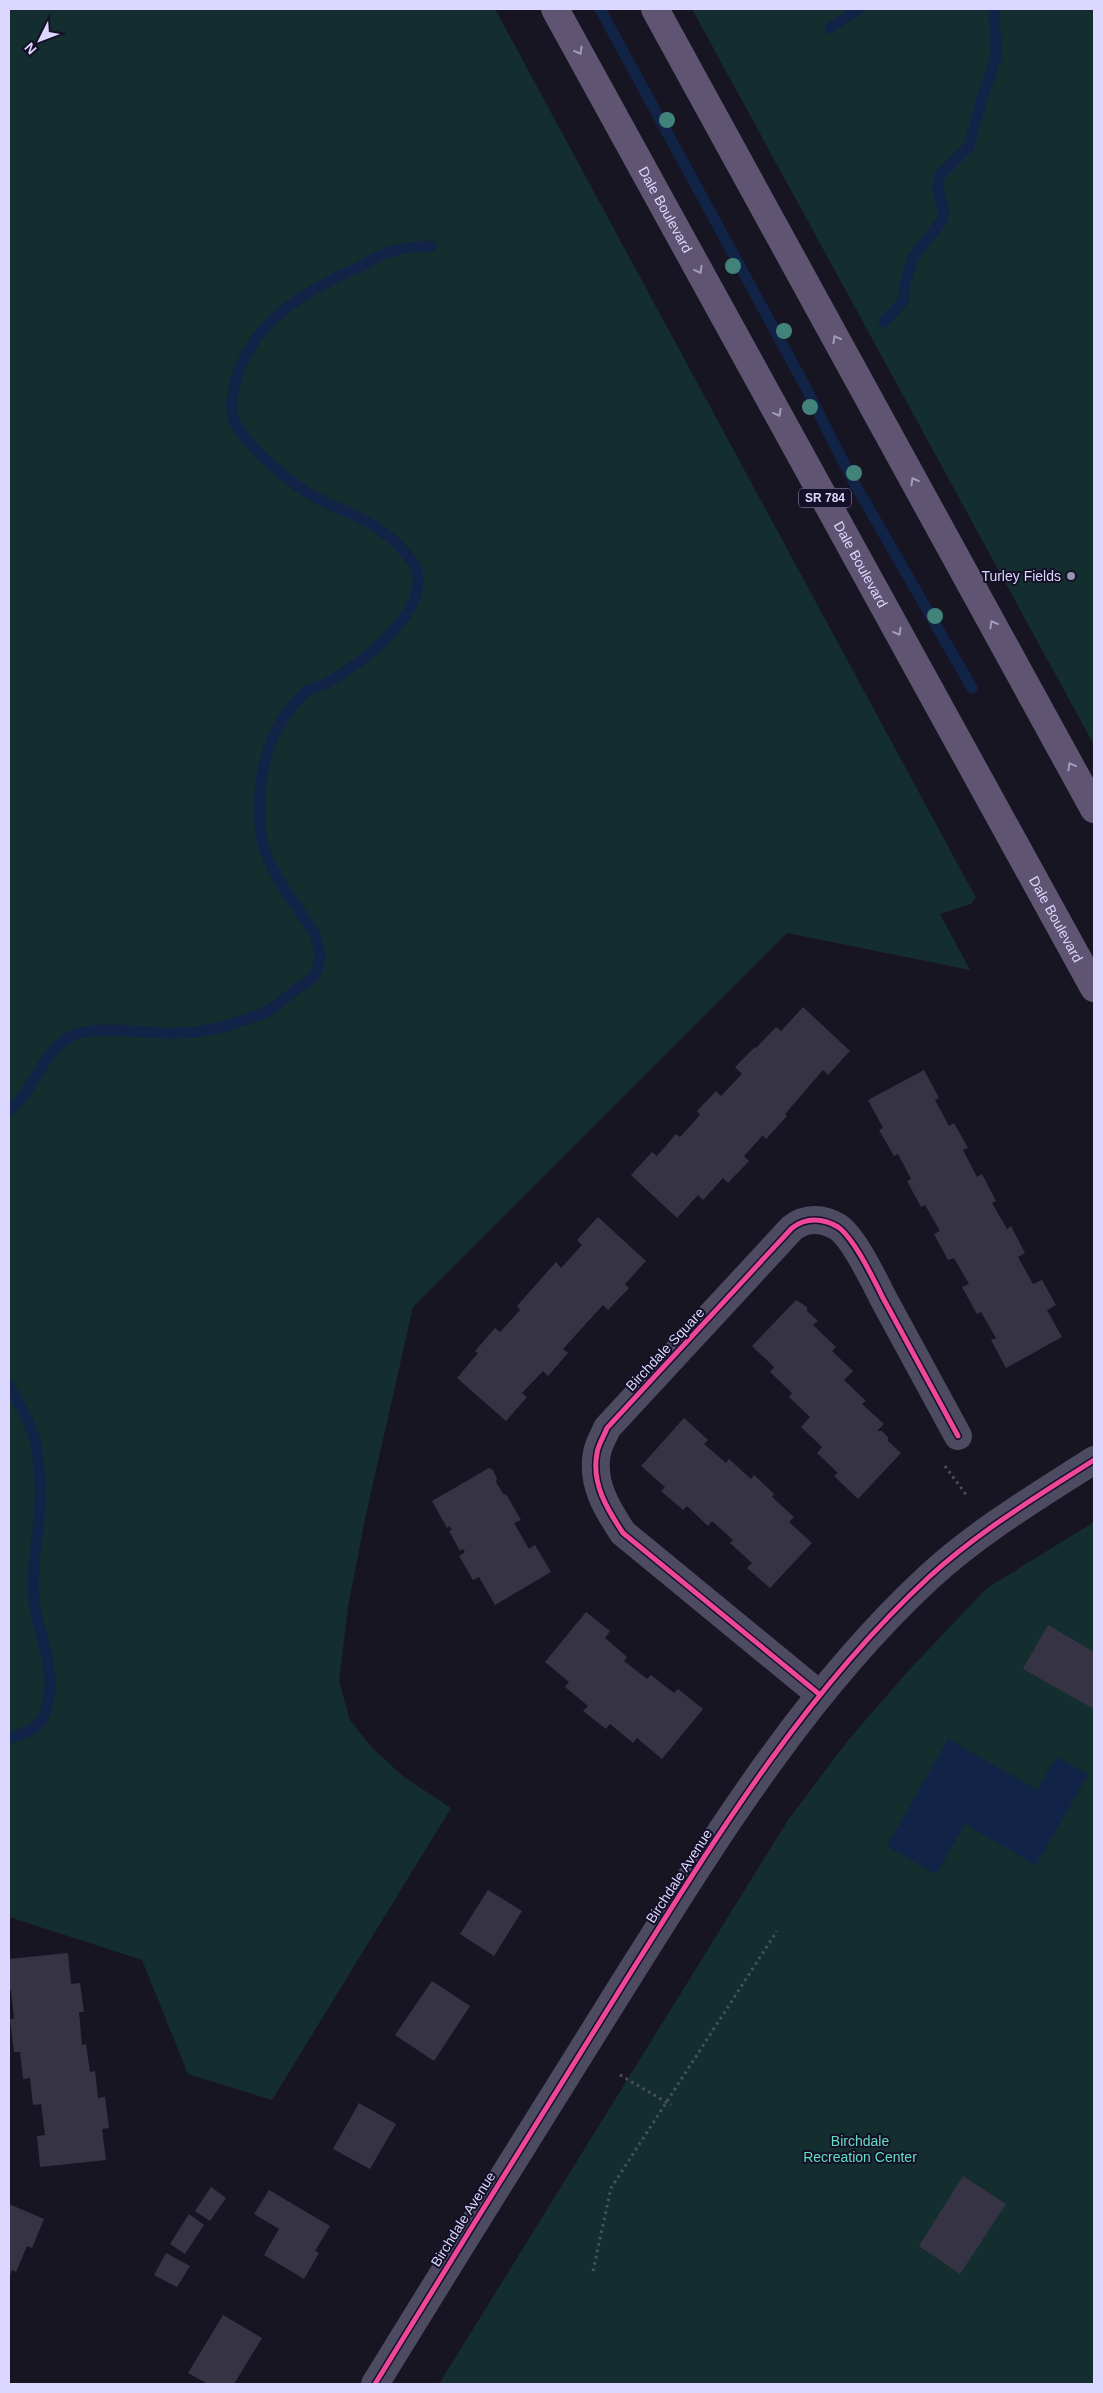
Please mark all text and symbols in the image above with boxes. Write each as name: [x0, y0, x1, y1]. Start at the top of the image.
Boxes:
north arrow: [15, 15, 65, 65]
text: N: [21, 40, 40, 58]
one-way arrow: [572, 46, 582, 55]
street label: Dale Boulevard: [635, 164, 696, 255]
one-way arrow: [693, 265, 703, 274]
one-way arrow: [832, 335, 842, 344]
one-way arrow: [771, 407, 781, 416]
one-way arrow: [910, 478, 920, 487]
road number: SR 784: [799, 488, 851, 508]
street label: Dale Boulevard: [831, 519, 891, 610]
place label: Turley Fields: [981, 568, 1061, 584]
marker: Turley Fields: [1065, 570, 1077, 582]
one-way arrow: [989, 620, 999, 629]
one-way arrow: [892, 626, 902, 635]
one-way arrow: [1067, 763, 1077, 772]
street label: Dale Boulevard: [1026, 873, 1086, 965]
street label: Birchdale Square: [623, 1304, 708, 1394]
street label: Birchdale Avenue: [643, 1826, 715, 1926]
park label: Birchdale Recreation Center: [803, 2133, 917, 2165]
street label: Birchdale Avenue: [427, 2168, 499, 2269]

